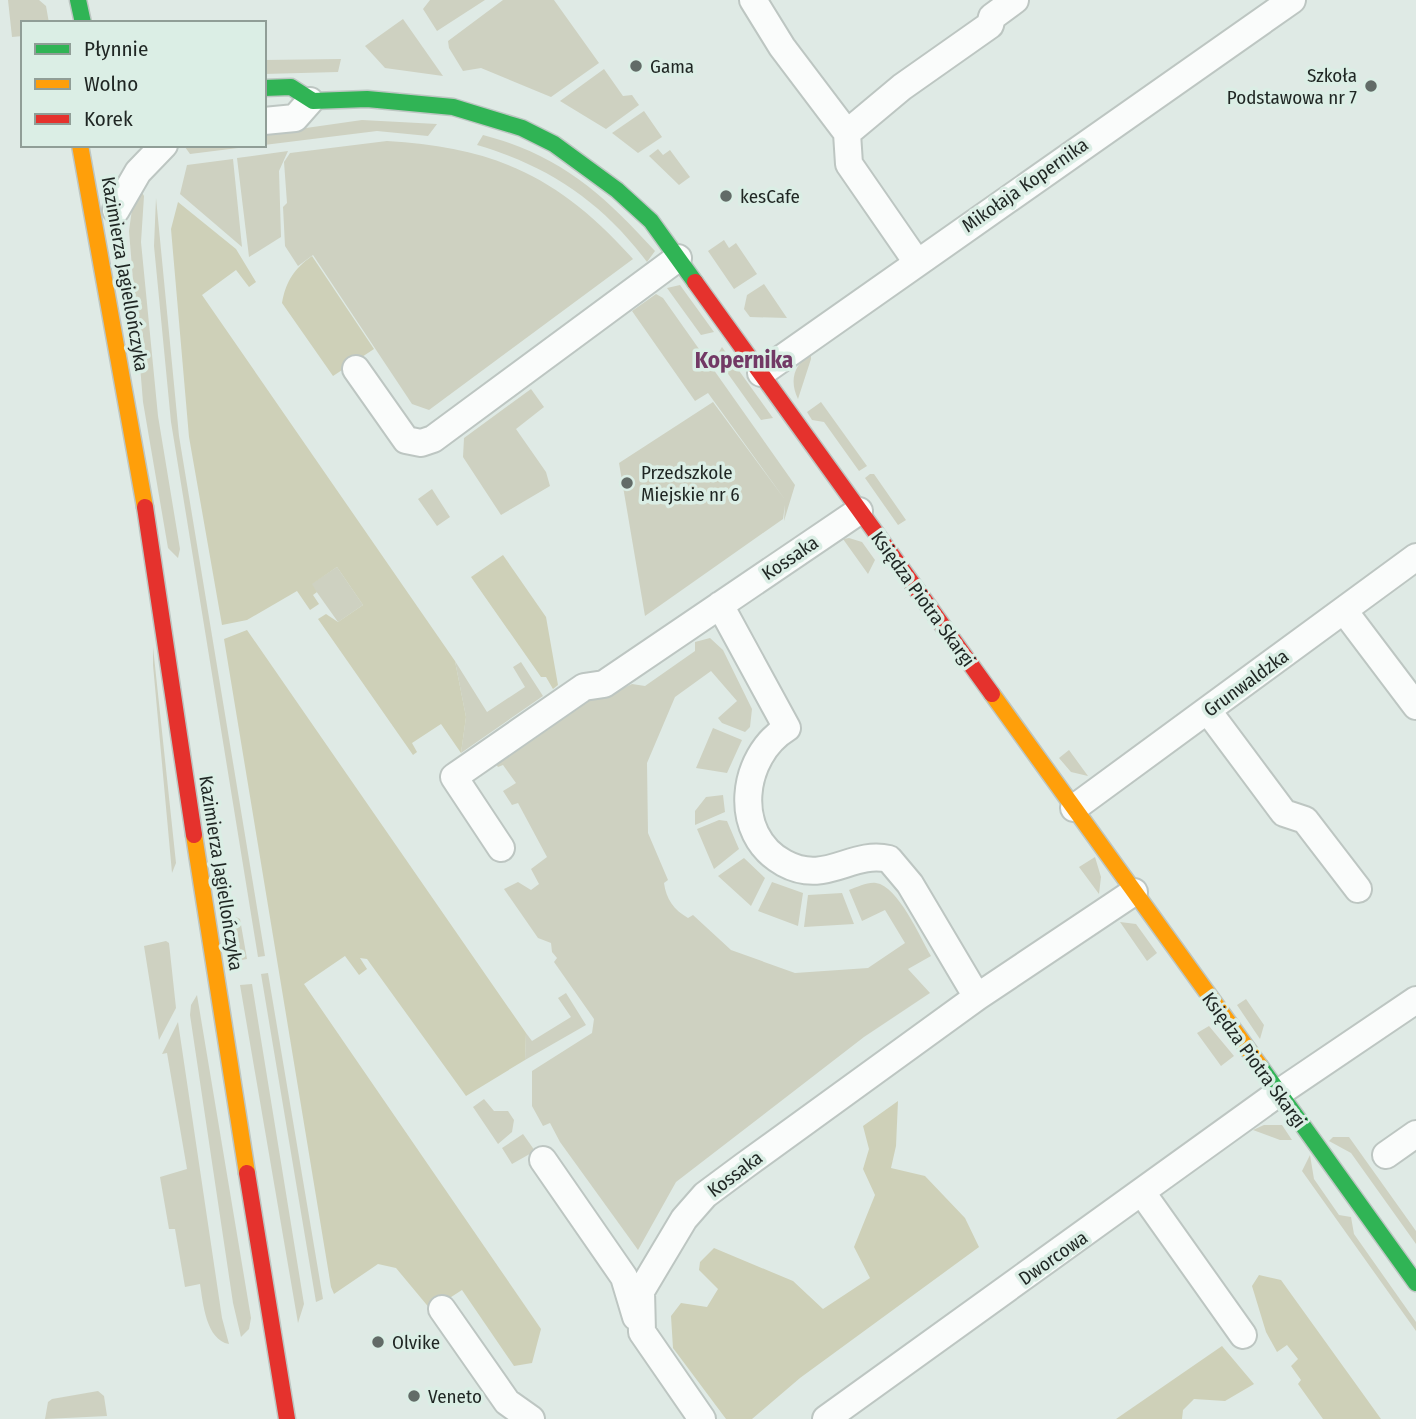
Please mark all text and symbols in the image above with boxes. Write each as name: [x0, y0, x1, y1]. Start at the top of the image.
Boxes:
legend: [21, 21, 266, 147]
text: Płynnie: [84, 36, 148, 62]
place label: Gama: [650, 55, 694, 78]
marker: Gama: [628, 58, 644, 74]
place label: Szkoła Podstawowa nr 7: [1227, 64, 1357, 109]
text: Wolno: [84, 71, 138, 97]
marker: Szkoła Podstawowa nr 7: [1363, 78, 1379, 94]
text: Korek: [84, 106, 133, 132]
street label: Mikołaja Kopernika: [958, 133, 1092, 237]
street label: Kazimierza Jagiellończyka: [97, 175, 153, 373]
place label: kesCafe: [740, 185, 800, 208]
marker: kesCafe: [718, 188, 734, 204]
district label: Kopernika: [695, 346, 793, 374]
place label: Przedszkole Miejskie nr 6: [641, 461, 740, 506]
marker: Przedszkole Miejskie nr 6: [619, 475, 635, 491]
street label: Księdza Piotra Skargi: [866, 527, 980, 671]
street label: Kossaka: [758, 531, 822, 585]
street label: Grunwaldzka: [1199, 645, 1293, 721]
street label: Kazimierza Jagiellończyka: [194, 774, 248, 972]
street label: Księdza Piotra Skargi: [1197, 988, 1311, 1132]
street label: Kossaka: [703, 1146, 767, 1202]
street label: Dworcowa: [1014, 1226, 1092, 1290]
place label: Olvike: [392, 1331, 440, 1354]
marker: Olvike: [370, 1334, 386, 1350]
place label: Veneto: [428, 1385, 482, 1408]
marker: Veneto: [406, 1388, 422, 1404]

